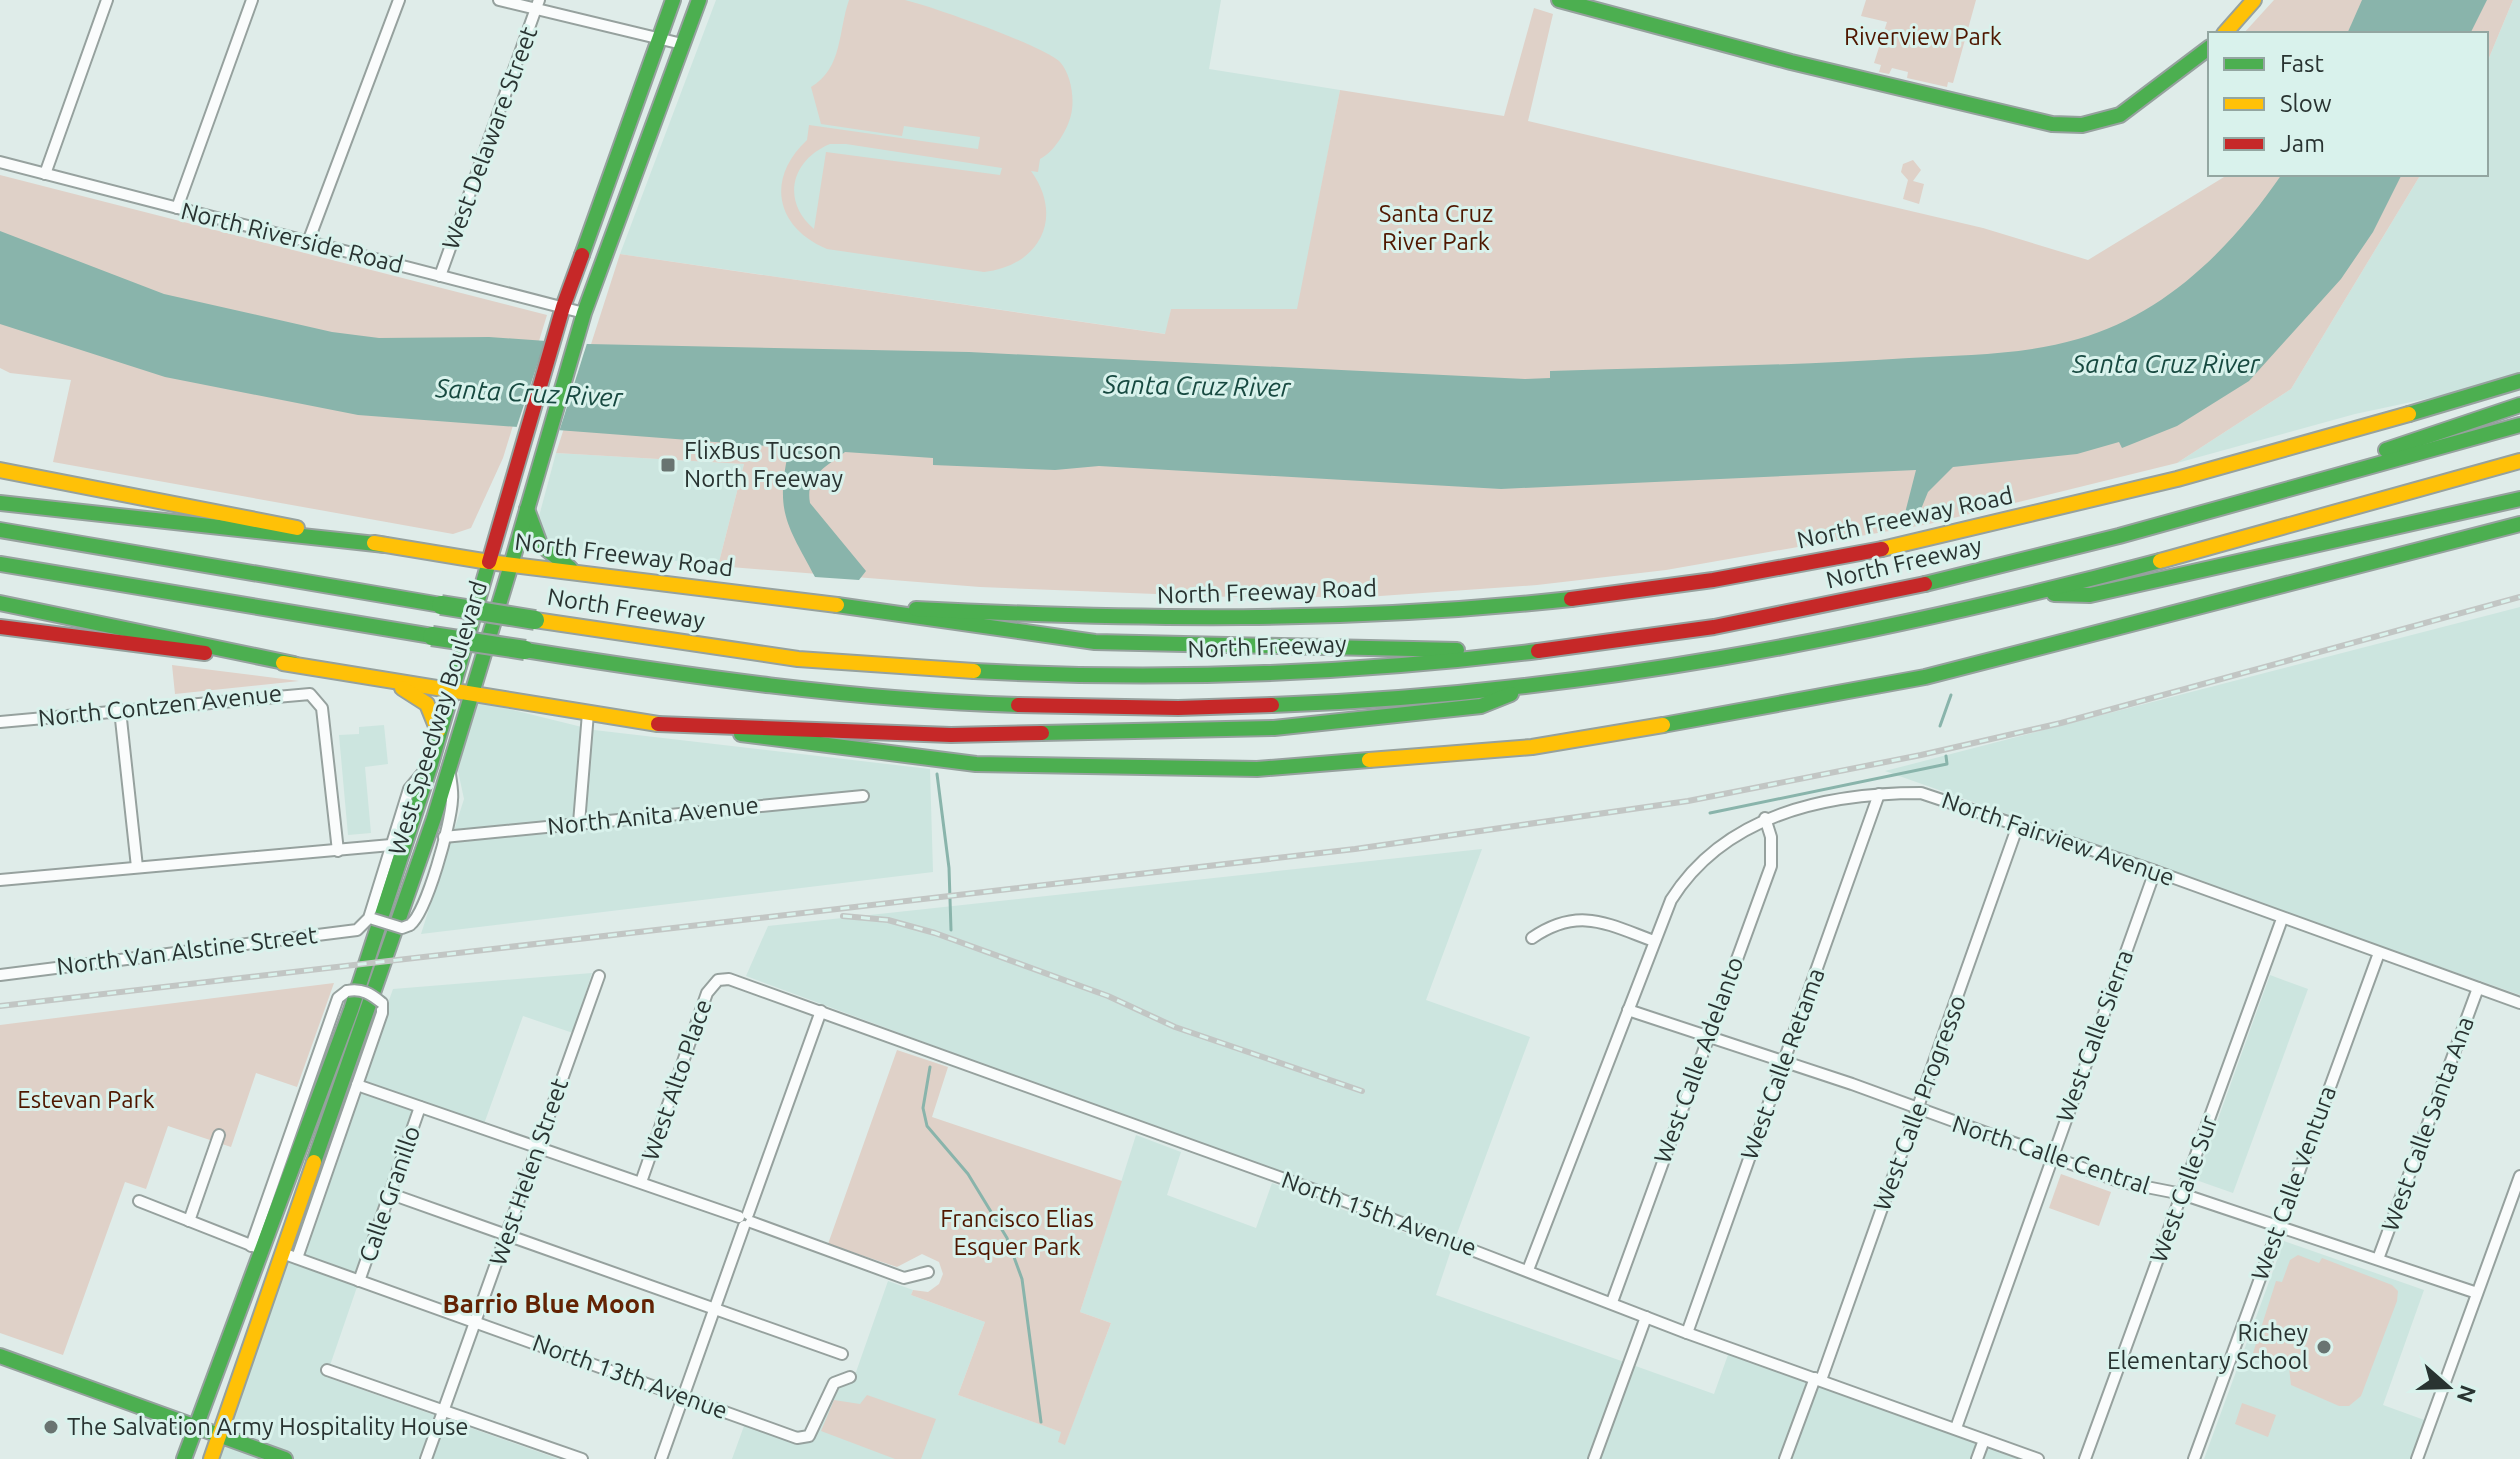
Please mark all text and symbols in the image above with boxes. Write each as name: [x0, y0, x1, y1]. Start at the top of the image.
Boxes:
street label: West Delaware Street: [437, 22, 543, 253]
park label: Riverview Park: [1844, 23, 2002, 50]
legend: [2208, 32, 2488, 176]
text: Fast: [2280, 50, 2324, 77]
text: Slow: [2280, 90, 2332, 117]
text: Jam: [2280, 130, 2325, 157]
street label: North Riverside Road: [178, 197, 406, 278]
park label: Santa Cruz River Park: [1379, 200, 1493, 255]
water label: Santa Cruz River: [2071, 349, 2261, 378]
water label: Santa Cruz River: [1102, 369, 1292, 402]
water label: Santa Cruz River: [434, 373, 624, 412]
place label: FlixBus Tucson North Freeway: [684, 437, 844, 492]
marker: FlixBus Tucson North Freeway: [659, 456, 677, 474]
street label: North Freeway Road: [1795, 481, 2015, 554]
street label: North Freeway Road: [513, 528, 735, 581]
street label: North Freeway: [1823, 531, 1985, 594]
street label: North Freeway Road: [1157, 574, 1377, 609]
street label: West Speedway Boulevard: [383, 578, 492, 858]
street label: North Freeway: [545, 583, 707, 634]
street label: North Freeway: [1187, 630, 1347, 663]
street label: North Contzen Avenue: [37, 679, 283, 732]
street label: North Fairview Avenue: [1938, 786, 2178, 891]
street label: North Anita Avenue: [546, 791, 760, 840]
street label: North Van Alstine Street: [55, 921, 319, 980]
street label: West Calle Sierra: [2051, 946, 2138, 1125]
street label: West Calle Adelanto: [1649, 953, 1748, 1167]
street label: West Calle Retama: [1735, 964, 1830, 1163]
street label: West Calle Progresso: [1868, 991, 1971, 1214]
street label: West Alto Place: [636, 996, 717, 1164]
street label: West Calle Santa Ana: [2376, 1013, 2479, 1235]
street label: West Helen Street: [484, 1074, 573, 1269]
street label: West Calle Ventura: [2246, 1082, 2341, 1284]
park label: Estevan Park: [17, 1086, 155, 1113]
street label: North Calle Central: [1949, 1110, 2153, 1199]
street label: West Calle Sur: [2144, 1112, 2223, 1266]
street label: Calle Granillo: [354, 1122, 425, 1265]
street label: North 15th Avenue: [1278, 1166, 1480, 1261]
park label: Francisco Elias Esquer Park: [940, 1205, 1094, 1260]
district label: Barrio Blue Moon: [443, 1289, 655, 1318]
place label: Richey Elementary School: [2107, 1319, 2308, 1374]
street label: North 13th Avenue: [529, 1329, 731, 1424]
marker: Richey Elementary School: [2315, 1338, 2333, 1356]
north arrow: [2408, 1347, 2488, 1427]
text: N: [2453, 1382, 2482, 1406]
place label: The Salvation Army Hospitality House: [67, 1413, 469, 1440]
marker: The Salvation Army Hospitality House: [42, 1418, 60, 1436]

